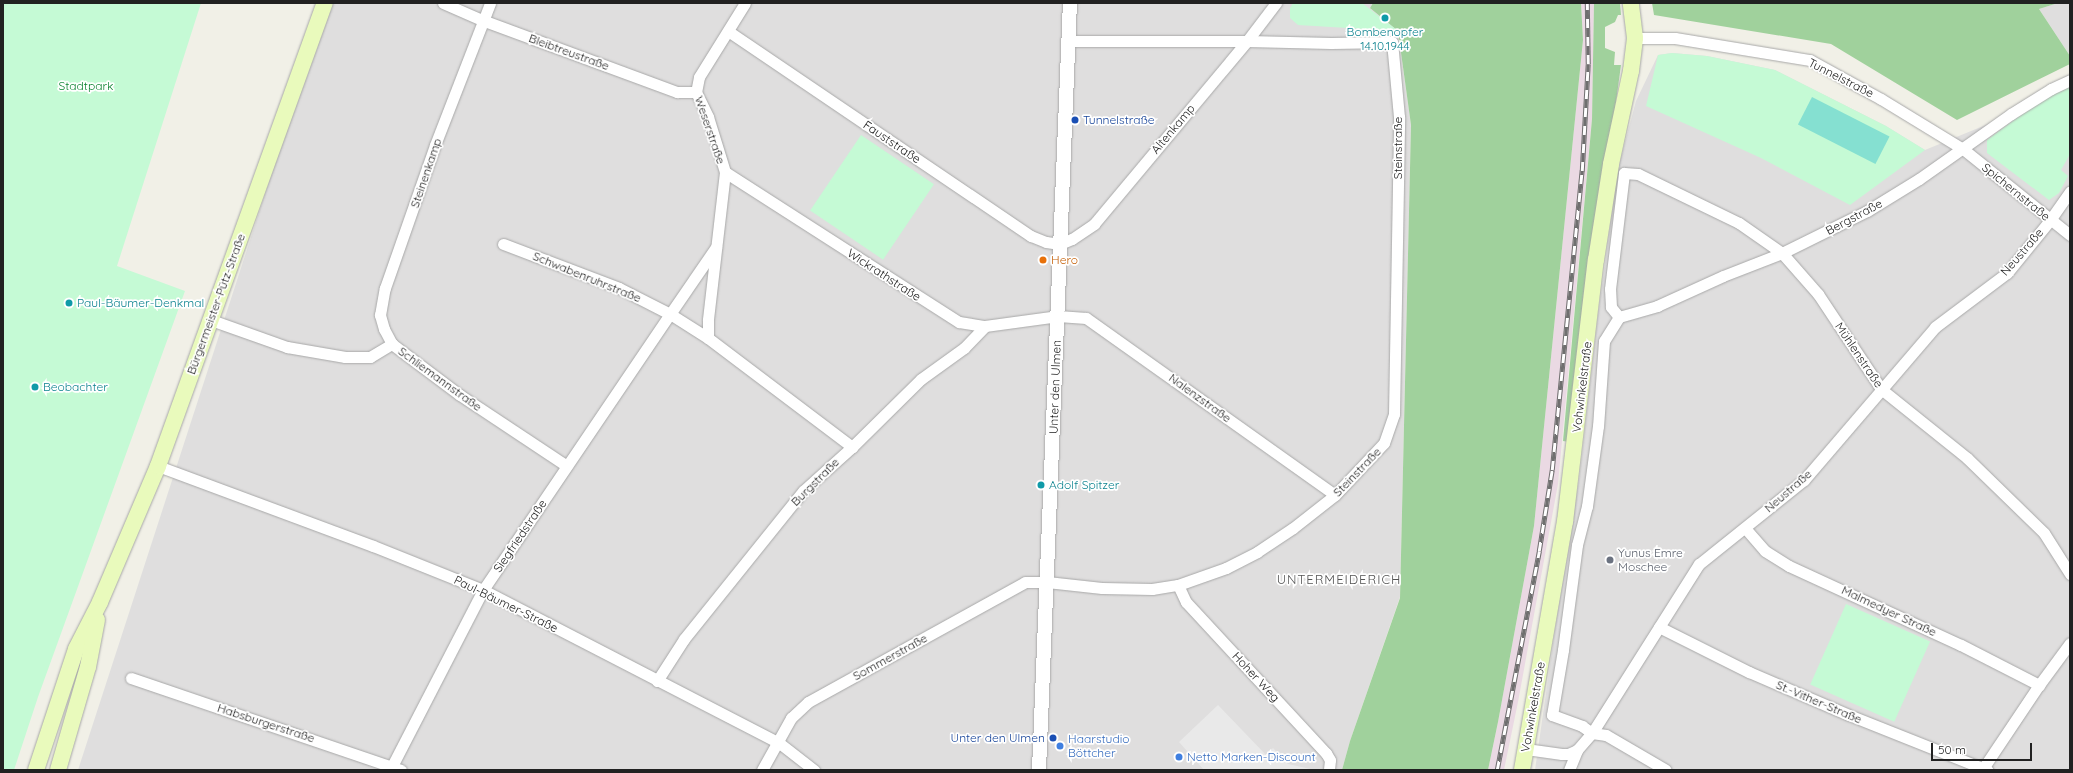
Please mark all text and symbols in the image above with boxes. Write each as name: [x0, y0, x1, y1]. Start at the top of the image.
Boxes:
marker: Bombenopfer 14.10.1944: [1380, 13, 1390, 23]
place label: Bombenopfer 14.10.1944: [1347, 25, 1423, 53]
street label: Bleibtreustraße: [527, 31, 611, 73]
street label: Tunnelstraße: [1806, 55, 1876, 101]
park label: Stadtpark: [58, 79, 114, 93]
street label: Weserstraße: [692, 94, 728, 166]
street label: Altenkamp: [1148, 101, 1198, 157]
place label: Tunnelstraße: [1083, 113, 1155, 127]
marker: Tunnelstraße: [1070, 115, 1080, 125]
street label: Steinstraße: [1391, 117, 1405, 179]
street label: Fauststraße: [861, 118, 923, 166]
street label: Steinenkamp: [407, 136, 445, 210]
street label: Spichernstraße: [1979, 160, 2053, 224]
street label: Bergstraße: [1823, 196, 1885, 238]
street label: Neustraße: [1998, 225, 2046, 279]
street label: Bürgermeister-Pütz-Straße: [184, 232, 248, 376]
street label: Wickrathstraße: [844, 246, 924, 304]
street label: Schwabenruhrstraße: [531, 249, 643, 305]
place label: Hero: [1051, 253, 1078, 267]
marker: Hero: [1038, 255, 1048, 265]
place label: Paul-Bäumer-Denkmal: [77, 296, 204, 310]
marker: Paul-Bäumer-Denkmal: [64, 298, 74, 308]
street label: Mühlenstraße: [1832, 320, 1886, 390]
street label: Unter den Ulmen: [1046, 340, 1064, 434]
street label: Vohwinkelstraße: [1569, 341, 1595, 433]
street label: Schliemannstraße: [396, 344, 484, 414]
street label: Nalenzstraße: [1166, 371, 1234, 425]
place label: Beobachter: [43, 380, 108, 394]
marker: Beobachter: [30, 382, 40, 392]
street label: Steinstraße: [1330, 445, 1384, 499]
street label: Burgstraße: [788, 455, 842, 509]
street label: Neustraße: [1761, 467, 1815, 515]
place label: Adolf Spitzer: [1049, 478, 1119, 492]
marker: Adolf Spitzer: [1036, 480, 1046, 490]
street label: Siegfriedstraße: [490, 497, 550, 575]
place label: Yunus Emre Moschee: [1618, 546, 1683, 574]
marker: Yunus Emre Moschee: [1605, 555, 1615, 565]
district label: UNTERMEIDERICH: [1277, 571, 1401, 587]
street label: Paul-Bäumer-Straße: [452, 573, 560, 635]
street label: Malmedyer Straße: [1839, 583, 1939, 639]
street label: Sommerstraße: [850, 631, 930, 683]
street label: Hoher Weg: [1229, 649, 1283, 705]
street label: Vohwinkelstraße: [1518, 661, 1548, 753]
street label: St.-Vither-Straße: [1774, 677, 1864, 727]
street label: Habsburgerstraße: [216, 700, 316, 746]
place label: Unter den Ulmen: [951, 731, 1045, 745]
place label: Haarstudio Böttcher: [1068, 732, 1130, 760]
marker: Unter den Ulmen: [1048, 733, 1058, 743]
scale bar: [1933, 735, 2034, 761]
marker: Haarstudio Böttcher: [1055, 741, 1065, 751]
text: 50 m: [1938, 742, 1966, 757]
place label: Netto Marken-Discount: [1187, 750, 1316, 764]
marker: Netto Marken-Discount: [1174, 752, 1184, 762]

